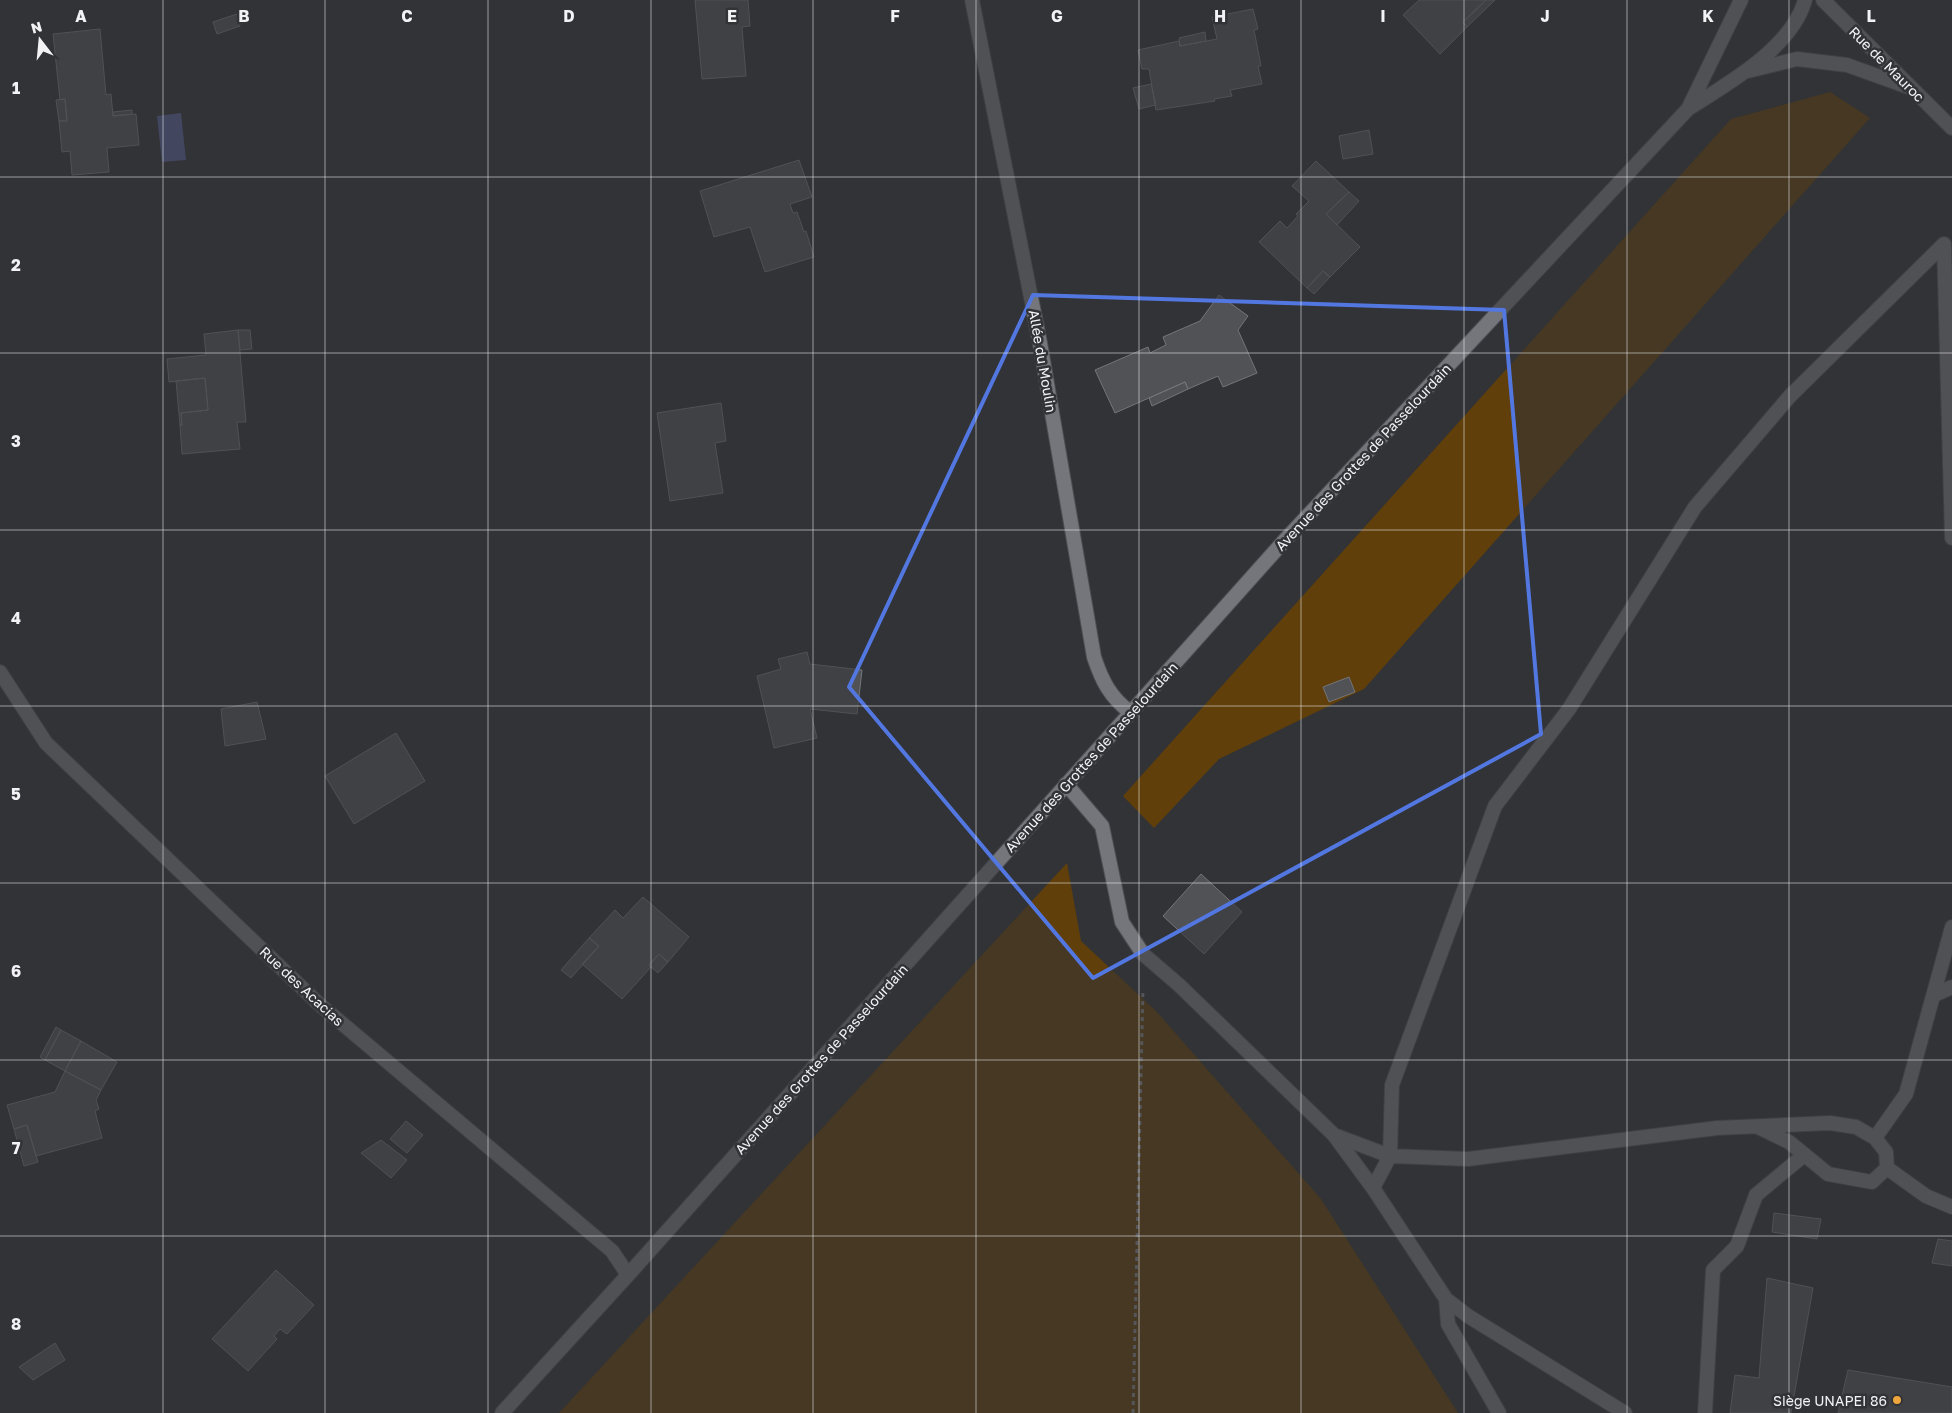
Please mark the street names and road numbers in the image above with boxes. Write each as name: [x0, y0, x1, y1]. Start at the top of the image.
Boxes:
street label: Rue de Mauroc: [1846, 23, 1928, 105]
street label: Allée du Moulin: [1026, 308, 1060, 414]
street label: Avenue des Grottes de Passelourdain: [1272, 360, 1454, 554]
street label: Avenue des Grottes de Passelourdain: [1001, 658, 1181, 856]
street label: Rue des Acacias: [257, 943, 347, 1029]
street label: Avenue des Grottes de Passelourdain: [731, 960, 911, 1158]

